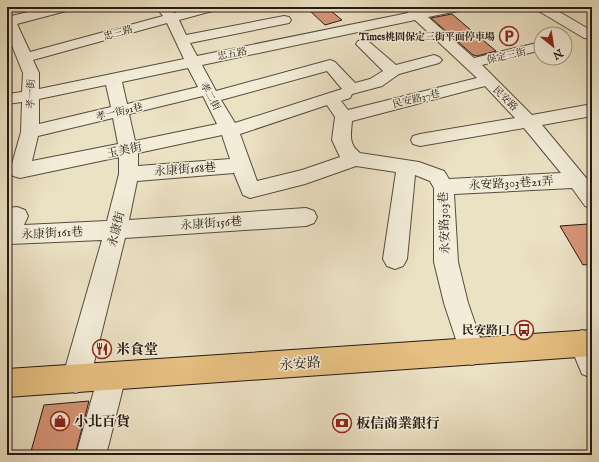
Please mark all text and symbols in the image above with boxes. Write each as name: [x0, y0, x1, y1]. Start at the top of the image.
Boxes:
street label: 忠三路: [102, 23, 135, 44]
parking icon: Times桃園保定三街平面停車場: [498, 25, 520, 47]
north arrow: [533, 26, 573, 66]
place label: Times桃園保定三街平面停車場: [358, 30, 495, 44]
street label: 忠五路: [216, 45, 248, 64]
text: N: [549, 45, 566, 62]
street label: 保定三街: [485, 46, 527, 67]
street label: 孝一街: [25, 79, 38, 109]
street label: 孝二街: [197, 80, 223, 113]
street label: 民安路: [490, 84, 520, 114]
street label: 民安路37巷: [391, 87, 441, 112]
street label: 孝一街91巷: [94, 101, 144, 124]
street label: 玉美街: [105, 139, 144, 162]
street label: 永康街168巷: [153, 160, 217, 179]
street label: 永安路303巷21弄: [468, 174, 554, 193]
street label: 永安路303巷: [436, 191, 453, 255]
street label: 永康街: [105, 209, 128, 248]
street label: 永康街156巷: [180, 214, 242, 233]
street label: 永康街161巷: [21, 224, 83, 243]
bus stop icon: 民安路口: [513, 319, 535, 341]
place label: 民安路口: [462, 323, 510, 338]
restaurant icon: 米食堂: [91, 338, 113, 360]
place label: 米食堂: [116, 341, 158, 359]
street label: 永安路: [278, 354, 322, 374]
shop icon: 小北百貨: [49, 410, 71, 432]
bank icon: 板信商業銀行: [331, 412, 353, 434]
place label: 小北百貨: [74, 413, 130, 431]
place label: 板信商業銀行: [356, 415, 440, 433]

